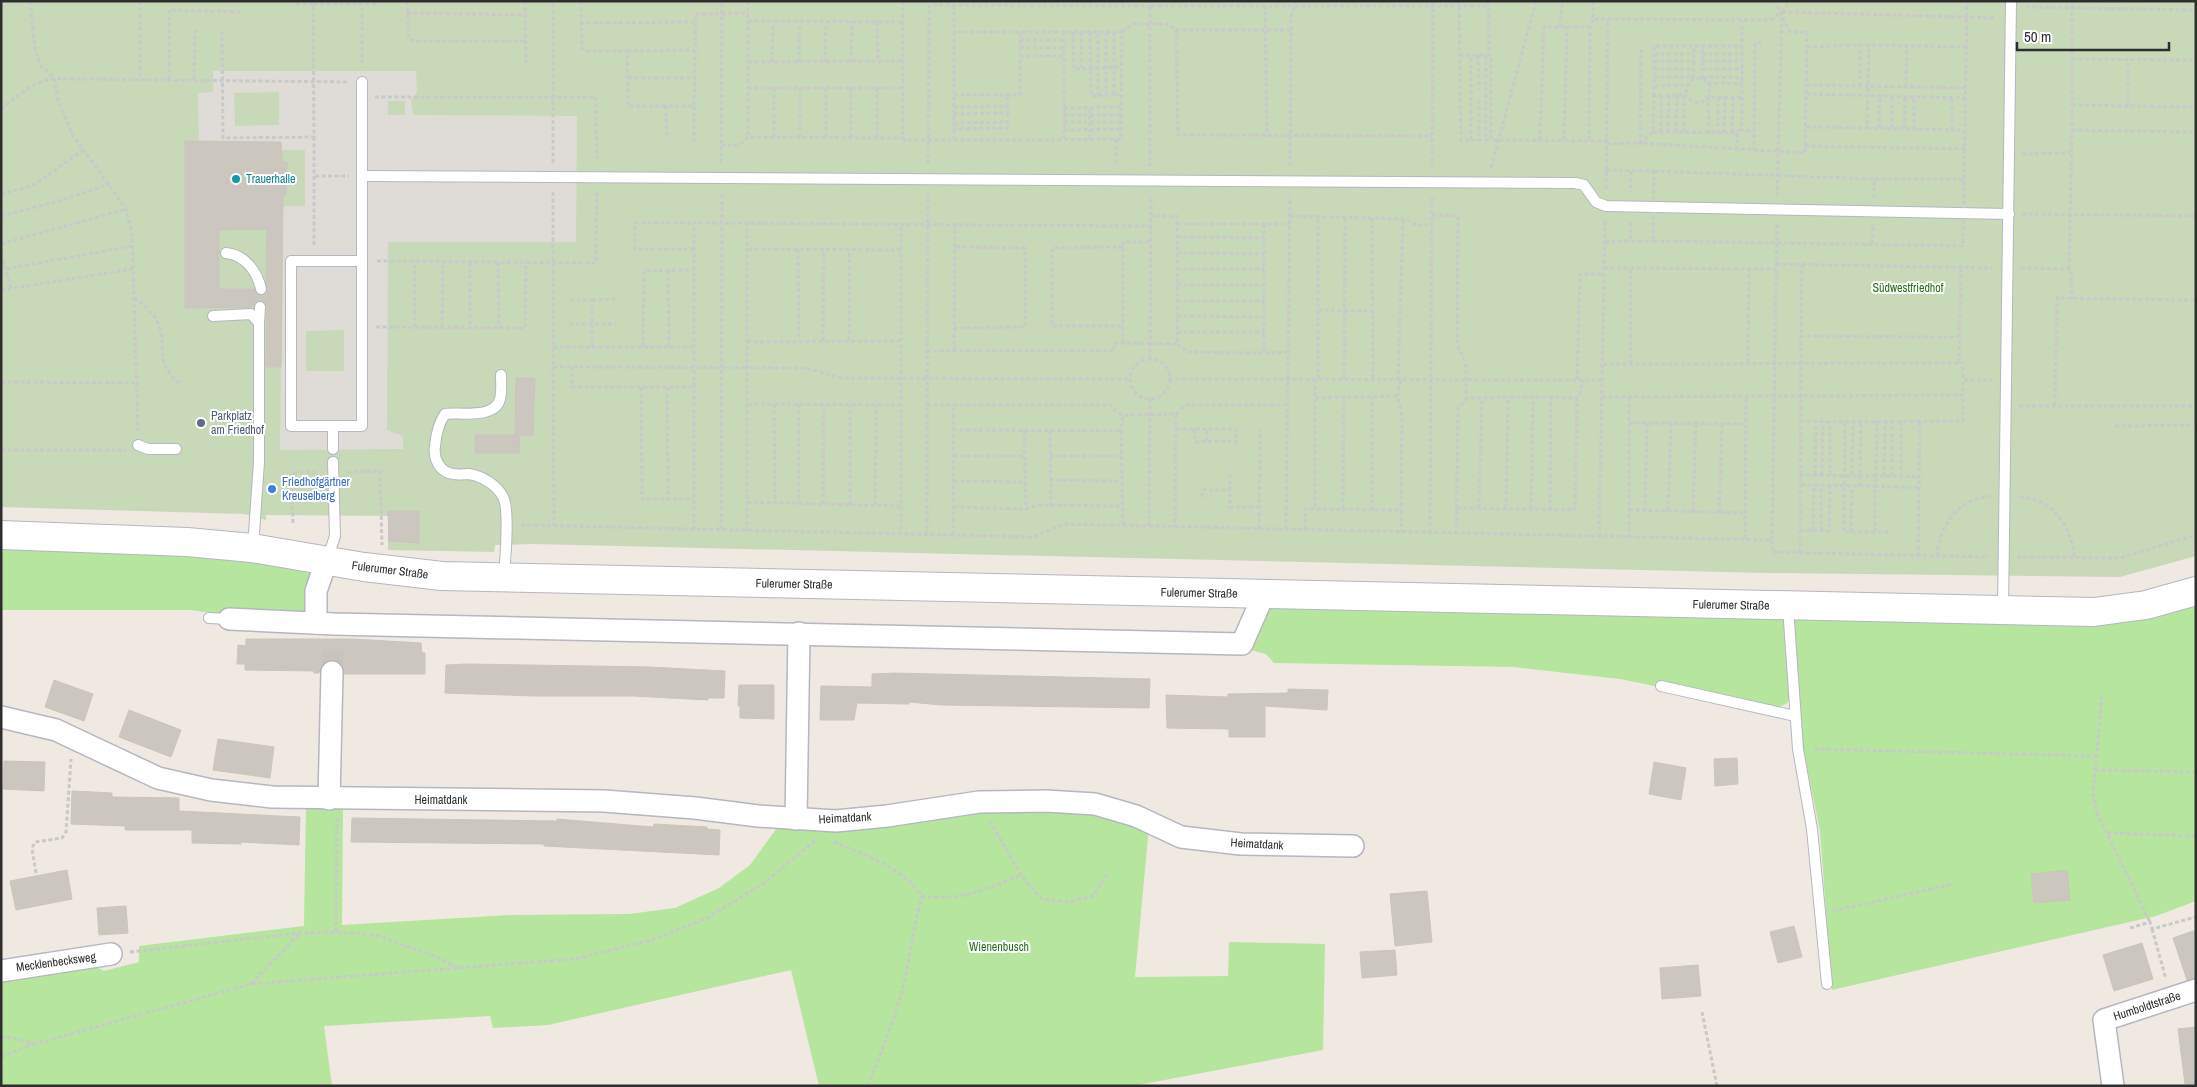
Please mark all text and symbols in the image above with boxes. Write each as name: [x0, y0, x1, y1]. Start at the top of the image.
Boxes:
scale bar: [2017, 20, 2170, 52]
text: 50 m: [2024, 26, 2051, 47]
place label: Trauerhalle: [246, 171, 295, 187]
marker: Trauerhalle: [230, 173, 242, 185]
park label: Südwestfriedhof: [1872, 280, 1944, 296]
place label: Parkplatz am Friedhof: [211, 408, 264, 438]
marker: Parkplatz am Friedhof: [195, 417, 207, 429]
place label: Friedhofgärtner Kreuselberg: [282, 474, 351, 504]
marker: Friedhofgärtner Kreuselberg: [266, 483, 278, 495]
street label: Fulerumer Straße: [351, 557, 429, 583]
street label: Fulerumer Straße: [755, 575, 833, 593]
street label: Fulerumer Straße: [1160, 584, 1238, 602]
street label: Fulerumer Straße: [1692, 596, 1770, 614]
street label: Heimatdank: [414, 792, 468, 808]
street label: Heimatdank: [818, 809, 872, 827]
street label: Heimatdank: [1230, 835, 1284, 853]
park label: Wienenbusch: [969, 939, 1029, 955]
street label: Mecklenbecksweg: [15, 948, 97, 976]
street label: Humboldtstraße: [2111, 988, 2183, 1024]

